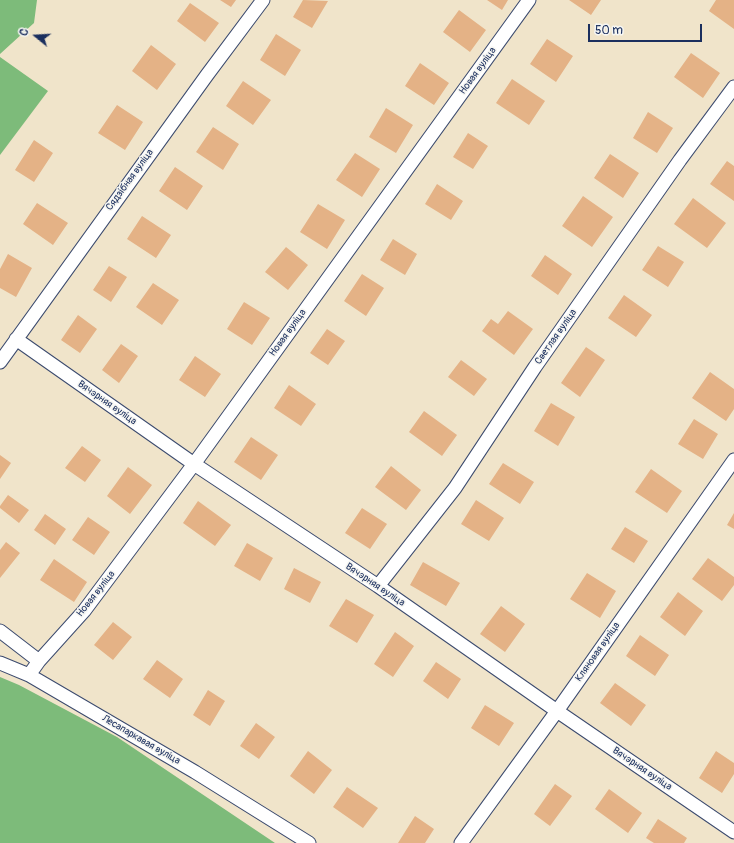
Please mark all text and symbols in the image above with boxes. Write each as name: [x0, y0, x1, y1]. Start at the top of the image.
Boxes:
north arrow: [16, 16, 56, 56]
scale bar: [590, 16, 704, 42]
text: 50 m: [595, 23, 623, 38]
text: С: [17, 27, 31, 37]
street label: Новая вуліца: [457, 45, 499, 97]
street label: Сядзібная вуліца: [104, 147, 156, 213]
street label: Новая вуліца: [267, 307, 309, 359]
street label: Светлая вуліца: [532, 307, 580, 367]
street label: Вячэрняя вуліца: [75, 378, 139, 428]
street label: Вячэрняя вуліца: [343, 561, 407, 609]
street label: Новая вуліца: [74, 569, 118, 619]
street label: Кляновая вуліца: [573, 620, 623, 684]
street label: Лесапаркавая вуліца: [100, 713, 182, 767]
street label: Вячэрняя вуліца: [610, 745, 674, 793]

